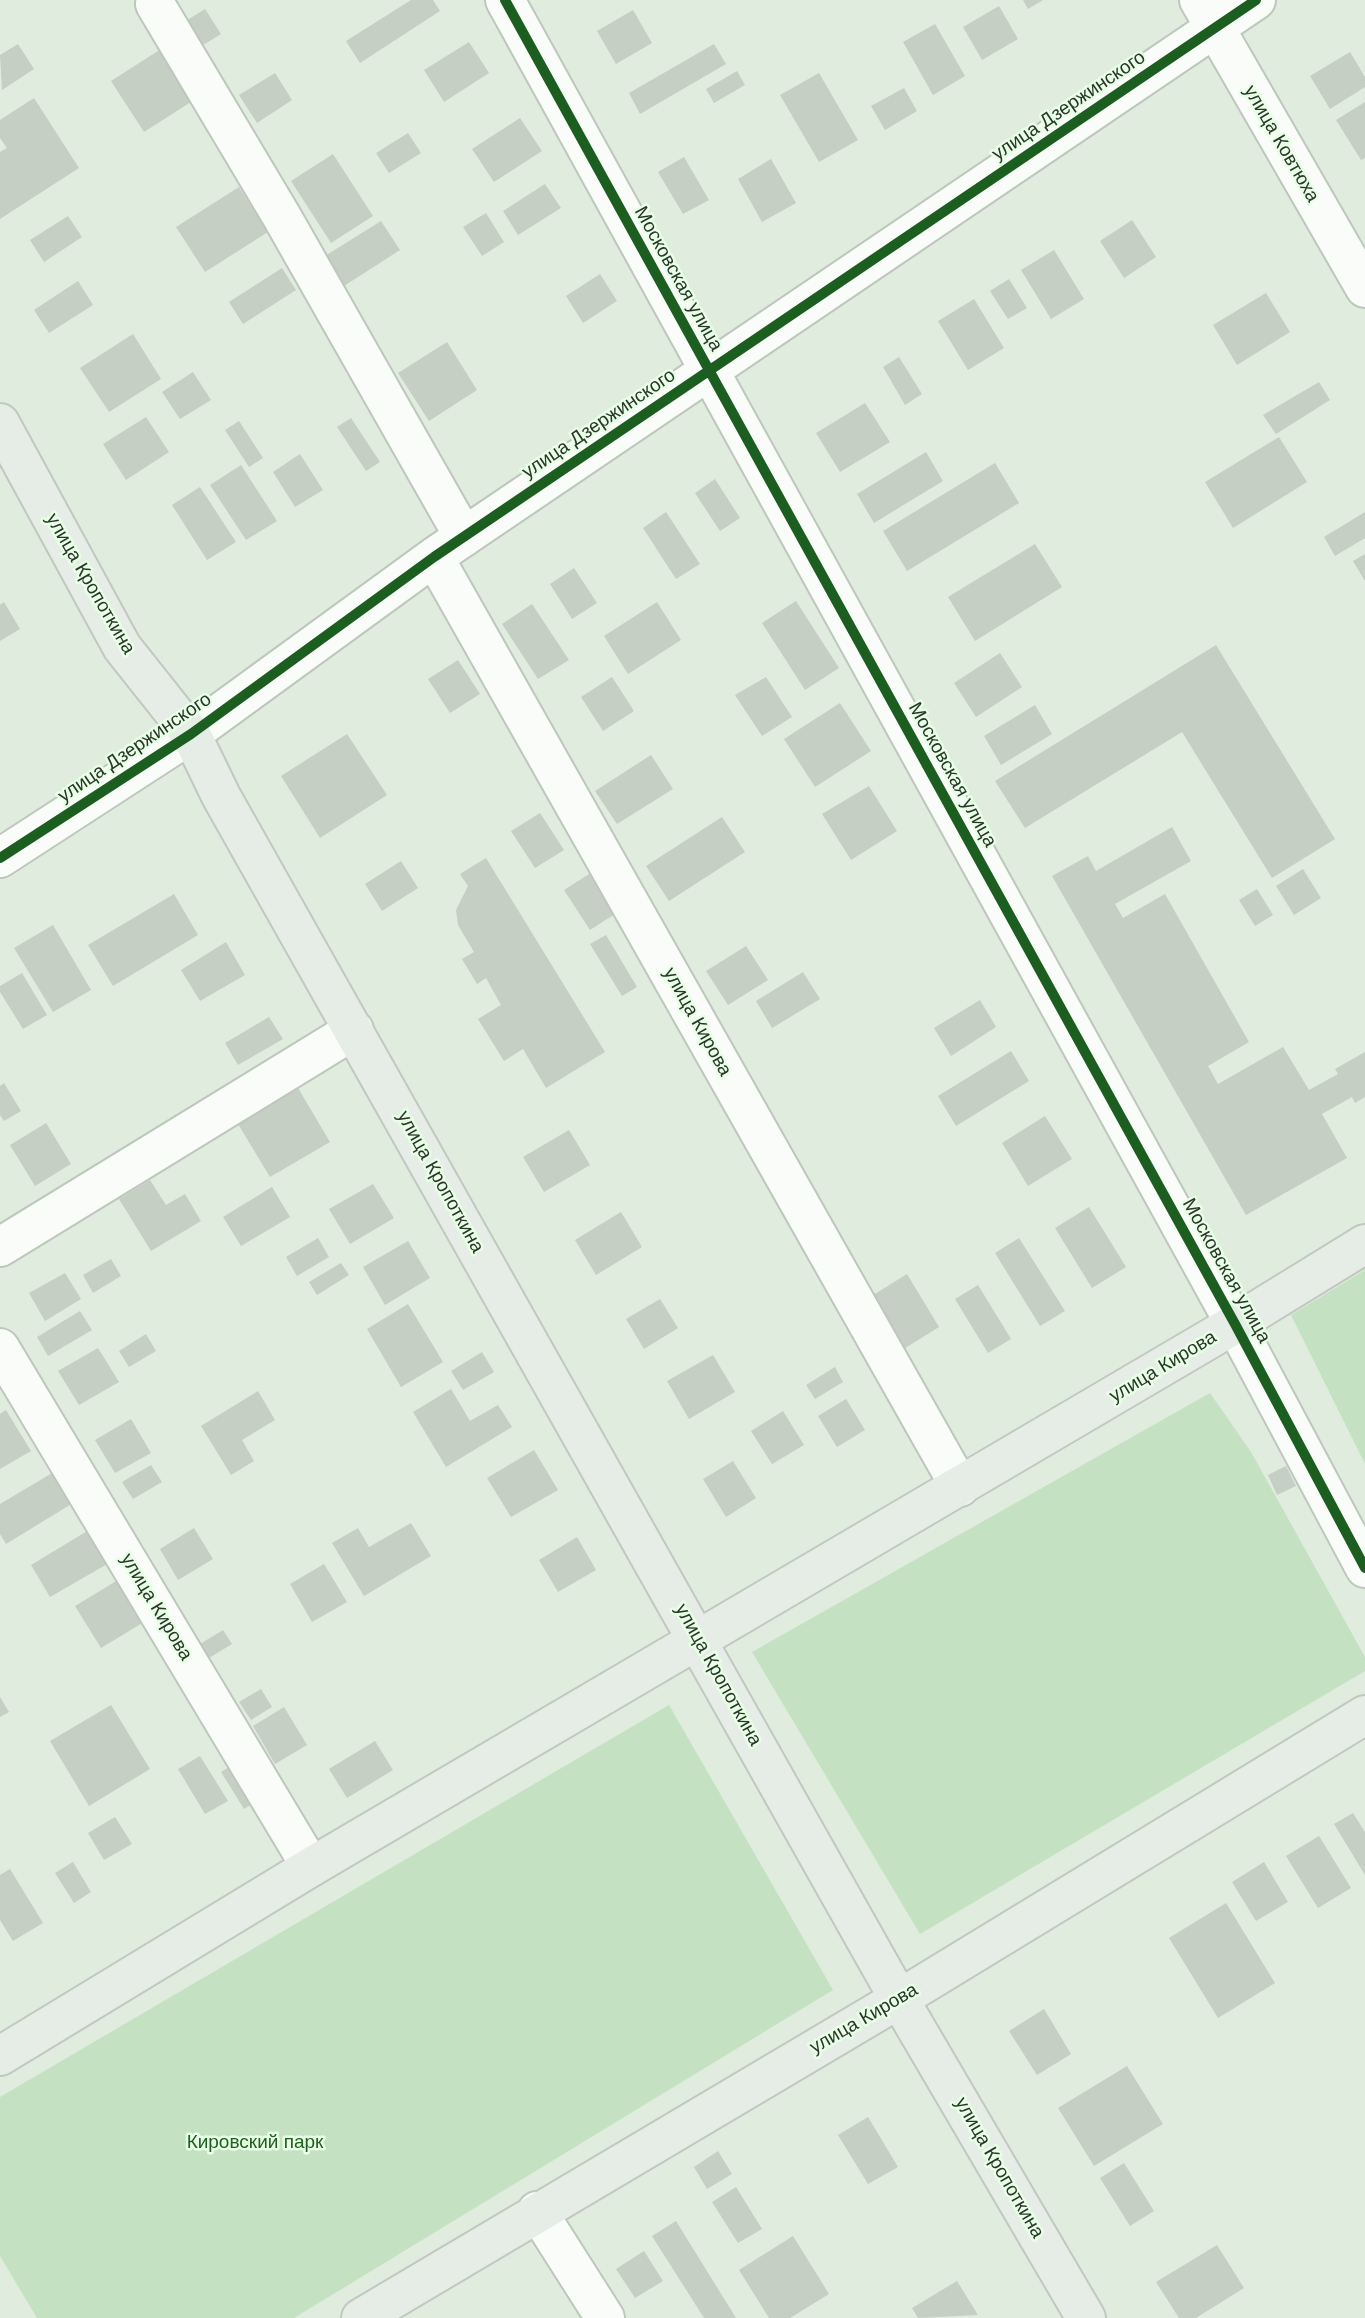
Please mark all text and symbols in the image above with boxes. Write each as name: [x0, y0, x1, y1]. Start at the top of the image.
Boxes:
street label: улица Дзержинского: [988, 46, 1150, 166]
street label: улица Ковтюха: [1238, 81, 1324, 207]
street label: Московская улица: [629, 203, 727, 355]
street label: улица Дзержинского: [518, 364, 680, 484]
street label: улица Кропоткина: [40, 510, 140, 658]
street label: улица Дзержинского: [54, 688, 216, 808]
street label: Московская улица: [903, 699, 1001, 851]
street label: улица Кирова: [658, 964, 736, 1080]
street label: улица Кропоткина: [392, 1107, 488, 1257]
street label: Московская улица: [1177, 1195, 1275, 1347]
street label: улица Кирова: [1105, 1326, 1221, 1408]
street label: улица Кирова: [115, 1549, 197, 1665]
street label: улица Кропоткина: [670, 1600, 766, 1750]
street label: улица Кирова: [806, 1979, 922, 2059]
street label: улица Кропоткина: [949, 2094, 1049, 2242]
park label: Кировский парк: [187, 2132, 323, 2154]

